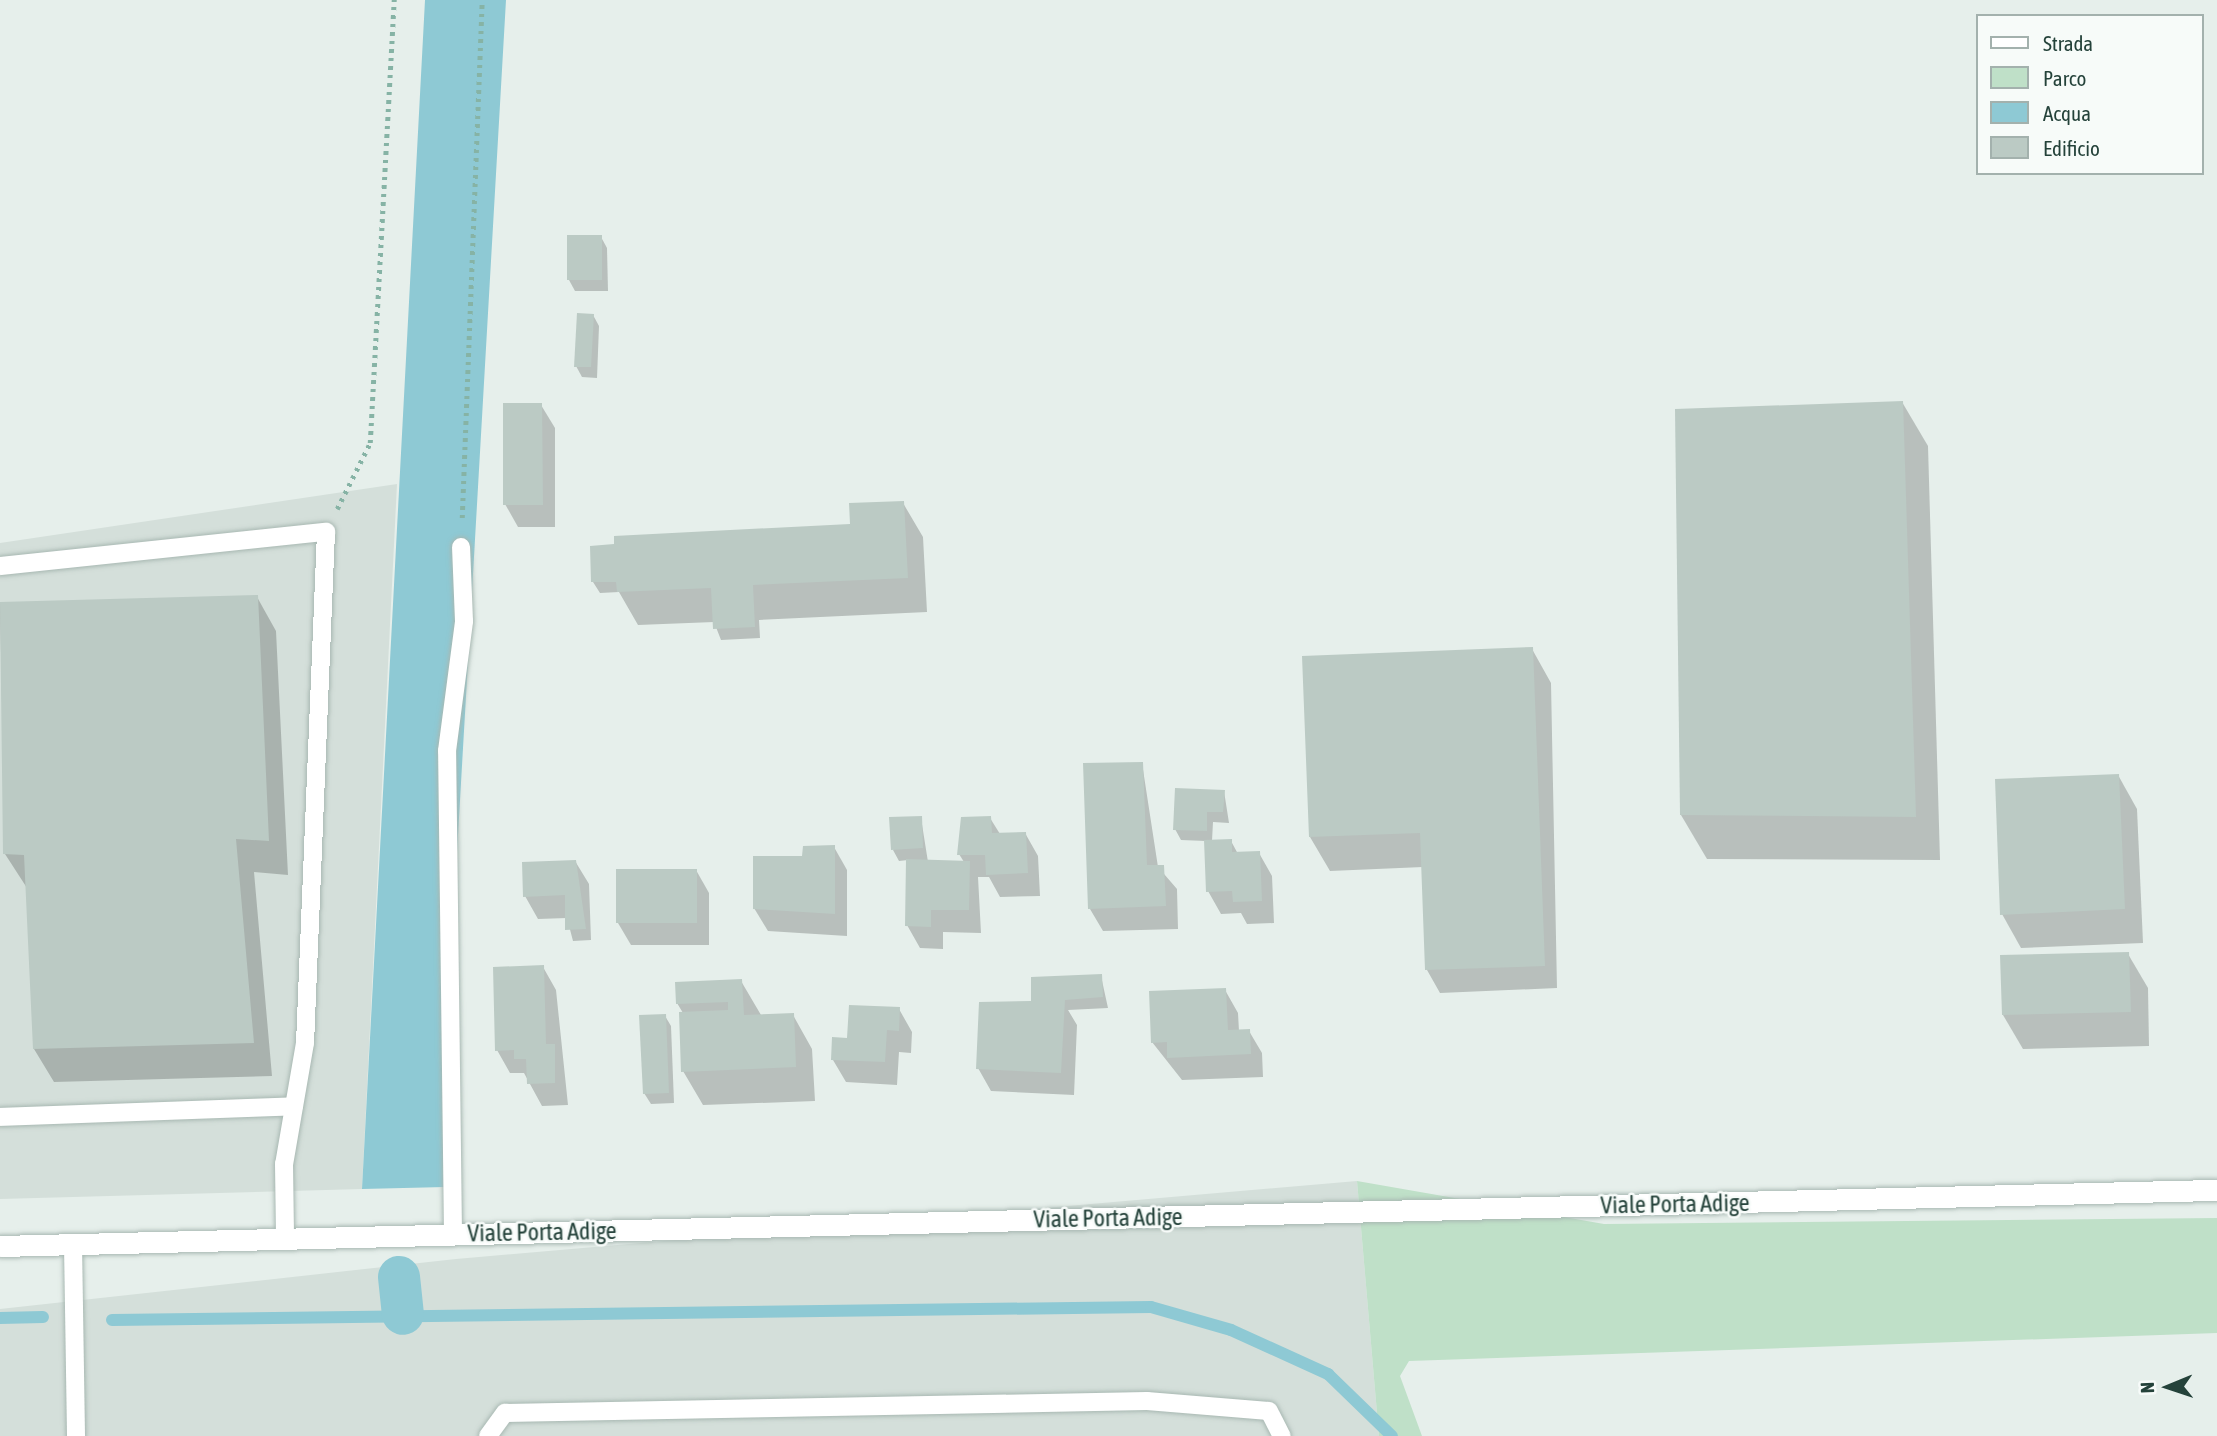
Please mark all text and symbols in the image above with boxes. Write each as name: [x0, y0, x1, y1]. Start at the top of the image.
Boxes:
legend: [1976, 14, 2203, 175]
text: Strada: [2043, 31, 2093, 55]
text: Parco: [2043, 66, 2086, 90]
text: Acqua: [2043, 101, 2091, 125]
text: Edificio: [2043, 136, 2100, 160]
street label: Viale Porta Adige: [1600, 1188, 1750, 1220]
street label: Viale Porta Adige: [1033, 1202, 1183, 1234]
street label: Viale Porta Adige: [467, 1216, 617, 1248]
north arrow: [2133, 1352, 2203, 1422]
text: N: [2136, 1382, 2158, 1394]

